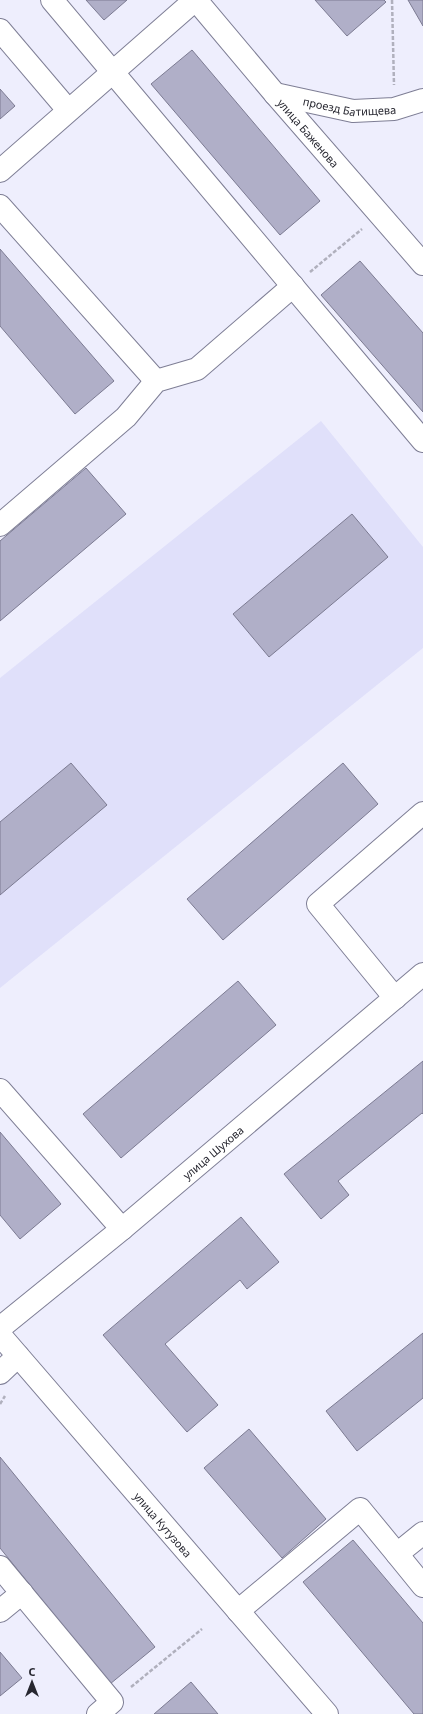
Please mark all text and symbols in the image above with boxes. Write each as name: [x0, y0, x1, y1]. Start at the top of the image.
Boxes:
street label: проезд Батищева: [302, 93, 396, 119]
street label: улица Баженова: [275, 95, 343, 170]
street label: улица Шухова: [179, 1122, 246, 1182]
street label: улица Кутузова: [131, 1489, 196, 1560]
north arrow: [12, 1662, 52, 1702]
text: С: [28, 1664, 36, 1679]

